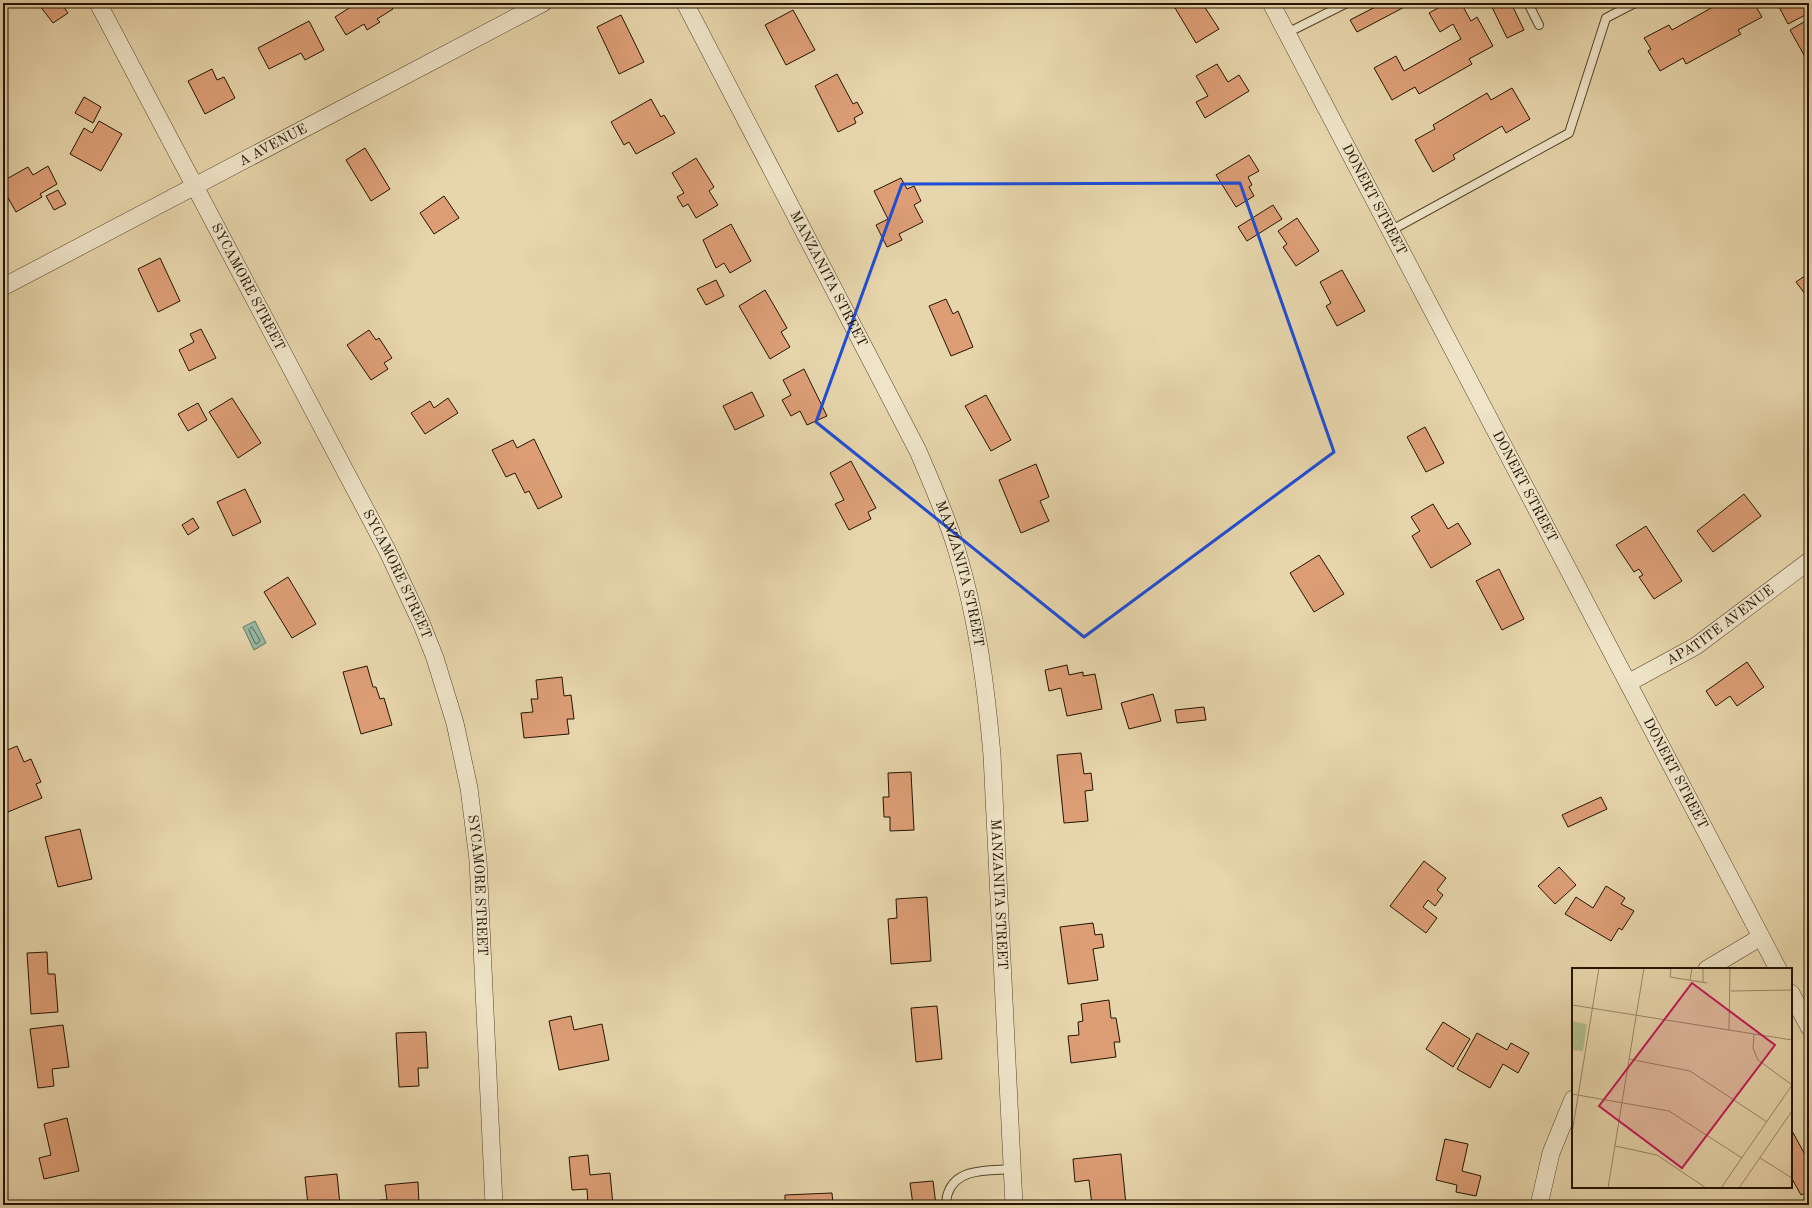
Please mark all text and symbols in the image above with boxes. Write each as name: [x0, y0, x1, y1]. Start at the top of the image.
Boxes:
street label: A AVENUE: [237, 121, 309, 169]
street label: DONERT STREET: [1339, 142, 1409, 257]
street label: MANZANITA STREET: [787, 209, 870, 349]
street label: SYCAMORE STREET: [209, 221, 287, 353]
street label: DONERT STREET: [1490, 429, 1560, 544]
street label: MANZANITA STREET: [933, 499, 986, 648]
street label: SYCAMORE STREET: [360, 507, 434, 641]
street label: APATITE AVENUE: [1664, 583, 1777, 668]
street label: DONERT STREET: [1640, 716, 1710, 831]
street label: SYCAMORE STREET: [465, 814, 489, 956]
street label: MANZANITA STREET: [988, 818, 1009, 970]
inset map: [1572, 968, 1792, 1188]

